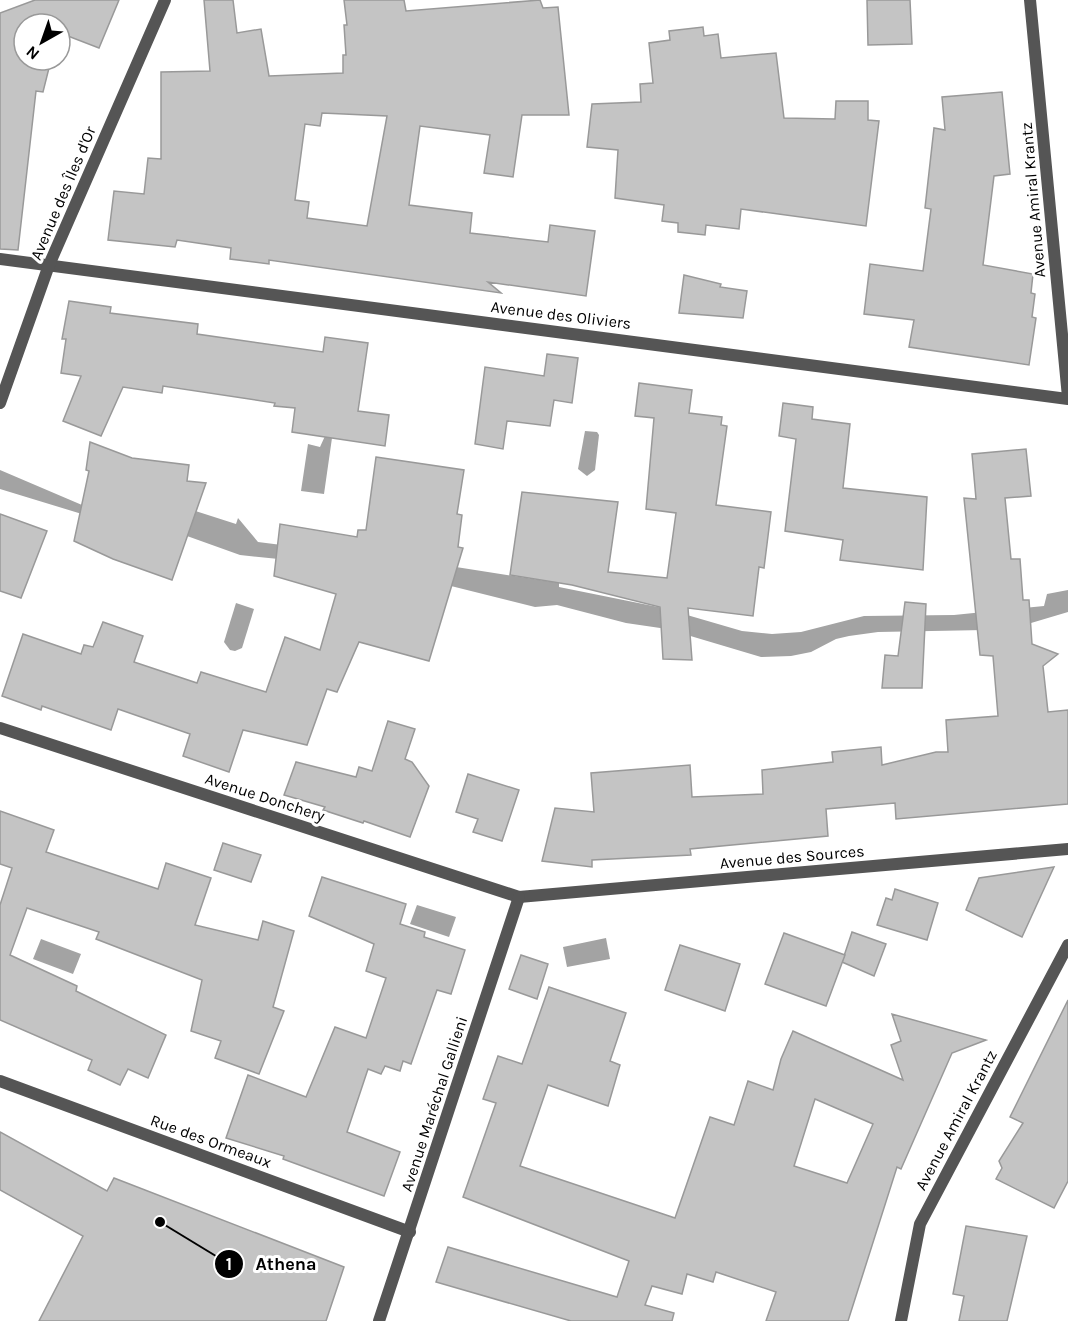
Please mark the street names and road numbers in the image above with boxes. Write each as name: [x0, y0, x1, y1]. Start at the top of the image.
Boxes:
street label: Avenue Amiral Krantz: [1017, 122, 1049, 278]
street label: Avenue des Îles d'Or: [26, 123, 100, 263]
street label: Avenue des Oliviers: [490, 297, 632, 333]
street label: Avenue Donchery: [203, 769, 328, 825]
street label: Avenue des Sources: [719, 841, 865, 873]
street label: Avenue Maréchal Gallieni: [397, 1014, 471, 1194]
street label: Avenue Amiral Krantz: [911, 1047, 1001, 1193]
street label: Rue des Ormeaux: [148, 1110, 274, 1172]

